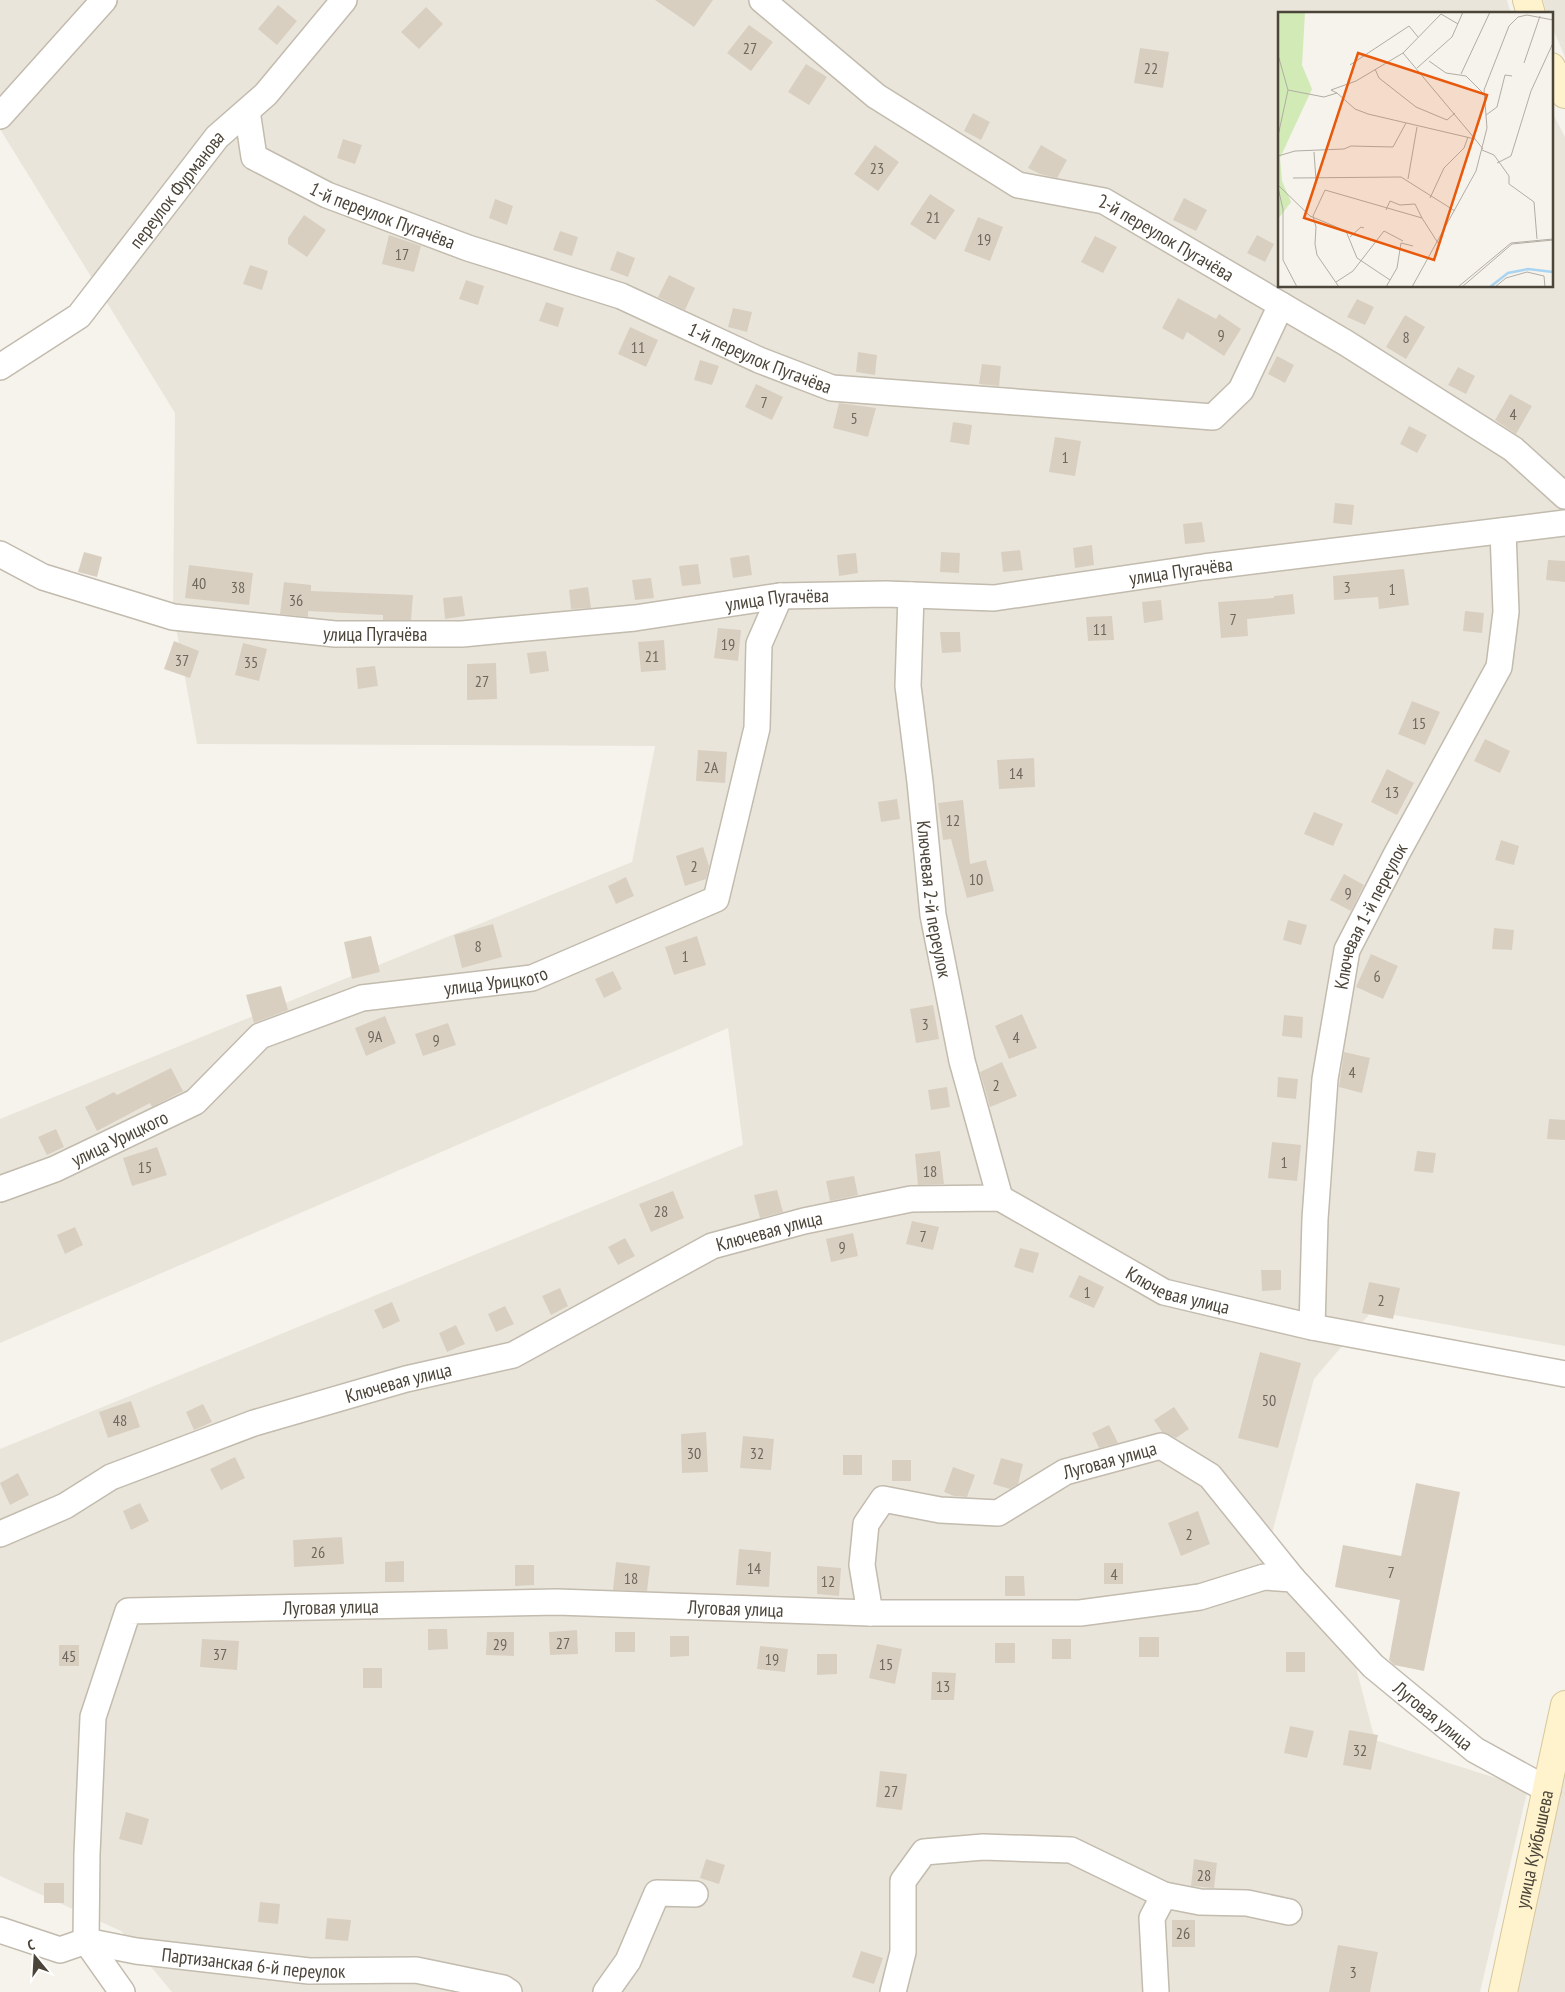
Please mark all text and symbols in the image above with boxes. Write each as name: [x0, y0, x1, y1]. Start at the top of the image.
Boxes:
inset map: [1278, 12, 1552, 288]
house number: 27: [743, 38, 757, 58]
house number: 22: [1144, 58, 1158, 78]
street label: переулок Фурманова: [124, 125, 229, 253]
house number: 23: [870, 158, 884, 178]
street label: 1-й переулок Пугачёва: [306, 176, 459, 254]
street label: 2-й переулок Пугачёва: [1097, 188, 1238, 287]
house number: 21: [926, 207, 940, 227]
house number: 19: [977, 229, 991, 249]
house number: 17: [395, 244, 409, 264]
street label: 1-й переулок Пугачёва: [684, 317, 835, 399]
house number: 9: [1217, 325, 1225, 345]
house number: 8: [1402, 327, 1410, 347]
house number: 11: [631, 337, 645, 357]
house number: 7: [760, 392, 768, 412]
house number: 4: [1509, 404, 1517, 424]
house number: 5: [850, 408, 858, 428]
house number: 1: [1061, 447, 1069, 467]
street label: улица Пугачёва: [1128, 552, 1234, 590]
house number: 40: [192, 573, 206, 593]
house number: 38: [231, 577, 245, 597]
house number: 3: [1343, 577, 1351, 597]
house number: 1: [1388, 579, 1396, 599]
street label: улица Пугачёва: [724, 583, 829, 616]
house number: 36: [289, 590, 303, 610]
house number: 7: [1229, 609, 1237, 629]
house number: 11: [1093, 619, 1107, 639]
street label: улица Пугачёва: [322, 621, 427, 646]
house number: 19: [721, 634, 735, 654]
house number: 21: [645, 646, 659, 666]
house number: 37: [175, 650, 189, 670]
house number: 35: [244, 652, 258, 672]
house number: 27: [475, 671, 489, 691]
house number: 15: [1412, 713, 1426, 733]
house number: 2А: [704, 757, 719, 777]
house number: 14: [1009, 763, 1023, 783]
house number: 13: [1385, 782, 1399, 802]
house number: 12: [946, 810, 960, 830]
street label: Ключевая 2-й переулок: [912, 820, 957, 981]
street label: Ключевая 1-й переулок: [1329, 838, 1413, 991]
house number: 2: [690, 856, 698, 876]
house number: 10: [969, 869, 983, 889]
house number: 9: [1344, 883, 1352, 903]
house number: 8: [474, 936, 482, 956]
house number: 1: [681, 946, 689, 966]
street label: улица Урицкого: [443, 961, 551, 1000]
house number: 6: [1373, 966, 1381, 986]
house number: 3: [921, 1014, 929, 1034]
house number: 9А: [368, 1026, 383, 1046]
house number: 4: [1012, 1027, 1020, 1047]
house number: 9: [432, 1030, 440, 1050]
house number: 4: [1348, 1062, 1356, 1082]
house number: 2: [992, 1075, 1000, 1095]
street label: улица Урицкого: [67, 1105, 172, 1172]
house number: 1: [1280, 1152, 1288, 1172]
house number: 15: [138, 1157, 152, 1177]
house number: 18: [923, 1161, 937, 1181]
house number: 28: [654, 1201, 668, 1221]
street label: Ключевая улица: [713, 1206, 824, 1256]
house number: 7: [919, 1226, 927, 1246]
house number: 9: [838, 1237, 846, 1257]
street label: Ключевая улица: [1122, 1261, 1232, 1319]
house number: 1: [1083, 1282, 1091, 1302]
house number: 2: [1377, 1290, 1385, 1310]
street label: Ключевая улица: [342, 1357, 454, 1408]
house number: 50: [1262, 1390, 1276, 1410]
house number: 48: [113, 1410, 127, 1430]
street label: Луговая улица: [1059, 1436, 1159, 1484]
house number: 30: [687, 1443, 701, 1463]
house number: 32: [750, 1443, 764, 1463]
house number: 2: [1185, 1524, 1193, 1544]
house number: 26: [311, 1542, 325, 1562]
house number: 14: [747, 1558, 761, 1578]
house number: 7: [1387, 1562, 1395, 1582]
house number: 4: [1110, 1564, 1118, 1584]
house number: 18: [624, 1568, 638, 1588]
house number: 12: [821, 1571, 835, 1591]
street label: Луговая улица: [282, 1594, 379, 1620]
street label: Луговая улица: [686, 1595, 784, 1622]
house number: 27: [556, 1633, 570, 1653]
house number: 29: [493, 1634, 507, 1654]
house number: 37: [213, 1644, 227, 1664]
house number: 45: [62, 1646, 76, 1666]
house number: 19: [765, 1649, 779, 1669]
house number: 15: [879, 1654, 893, 1674]
street label: Луговая улица: [1388, 1675, 1478, 1755]
house number: 13: [936, 1676, 950, 1696]
house number: 32: [1353, 1740, 1367, 1760]
house number: 27: [884, 1781, 898, 1801]
street label: улица Куйбышева: [1509, 1788, 1558, 1911]
house number: 28: [1197, 1865, 1211, 1885]
house number: 26: [1176, 1923, 1190, 1943]
north arrow: [10, 1932, 60, 1982]
text: С: [25, 1935, 37, 1954]
street label: Партизанская 6-й переулок: [161, 1942, 346, 1983]
house number: 3: [1349, 1962, 1357, 1982]

